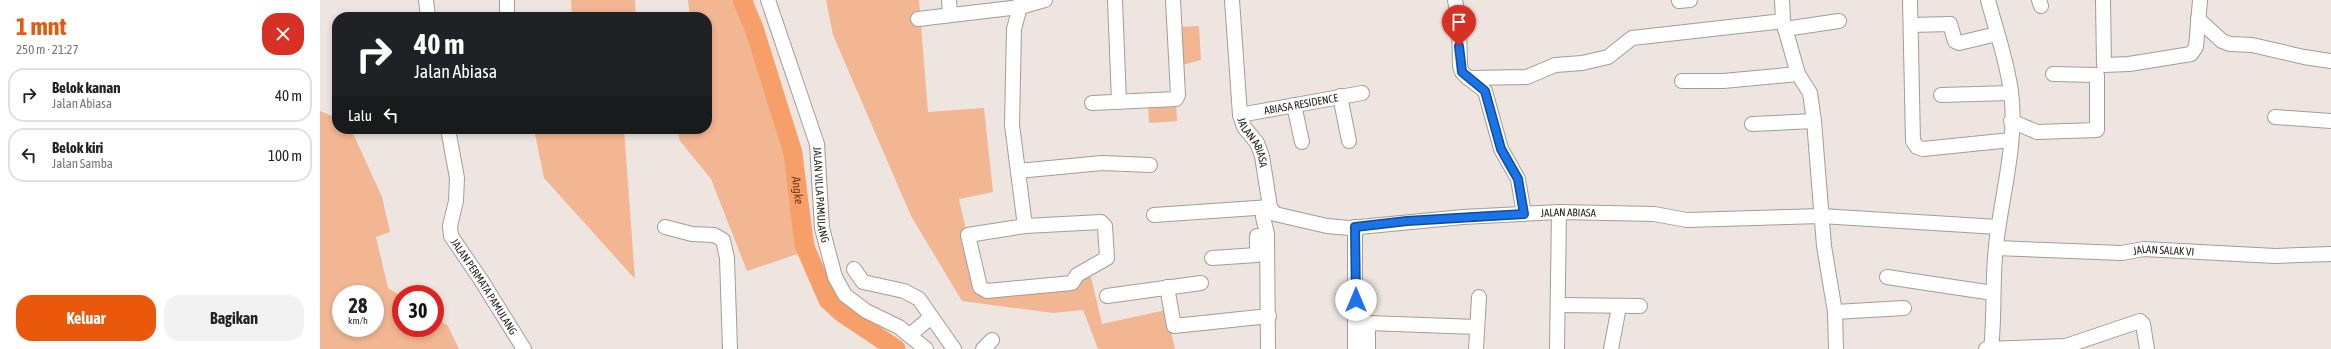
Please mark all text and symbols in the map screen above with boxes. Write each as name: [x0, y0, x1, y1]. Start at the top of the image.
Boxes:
pin: [1442, 5, 1476, 46]
icon: arrive: [1448, 11, 1470, 33]
text: 1 mnt: [16, 13, 66, 40]
button: close: [262, 13, 304, 55]
icon: right: [348, 28, 400, 80]
text: 40 m: [414, 28, 464, 60]
text: 250 m · 21:27: [16, 42, 79, 57]
text: Jalan Abiasa: [414, 61, 497, 82]
text: Belok kanan: [52, 79, 121, 96]
icon: right: [18, 84, 40, 106]
text: 40 m: [275, 87, 302, 104]
street label: ABIASA RESIDENCE: [1263, 91, 1339, 117]
text: Jalan Abiasa: [52, 96, 112, 111]
icon: left: [380, 104, 402, 126]
text: Lalu: [348, 107, 372, 124]
street label: JALAN ABIASA: [1235, 116, 1270, 169]
text: Belok kiri: [52, 139, 103, 156]
icon: left: [18, 144, 40, 166]
street label: JALAN VILLA PAMULANG: [811, 146, 832, 244]
text: 100 m: [268, 147, 302, 164]
text: Jalan Samba: [52, 156, 113, 171]
water label: Angke: [789, 175, 806, 206]
street label: JALAN ABIASA: [1540, 206, 1597, 219]
street label: JALAN PERMATA PAMULANG: [449, 236, 520, 337]
street label: JALAN SALAK VI: [2132, 243, 2194, 258]
position arrow: [1335, 279, 1377, 321]
speed limit sign: 30: [392, 285, 444, 337]
text: 28: [349, 294, 367, 317]
button: Keluar: [16, 295, 156, 341]
button: Bagikan: [164, 295, 304, 341]
text: km/h: [348, 315, 368, 326]

